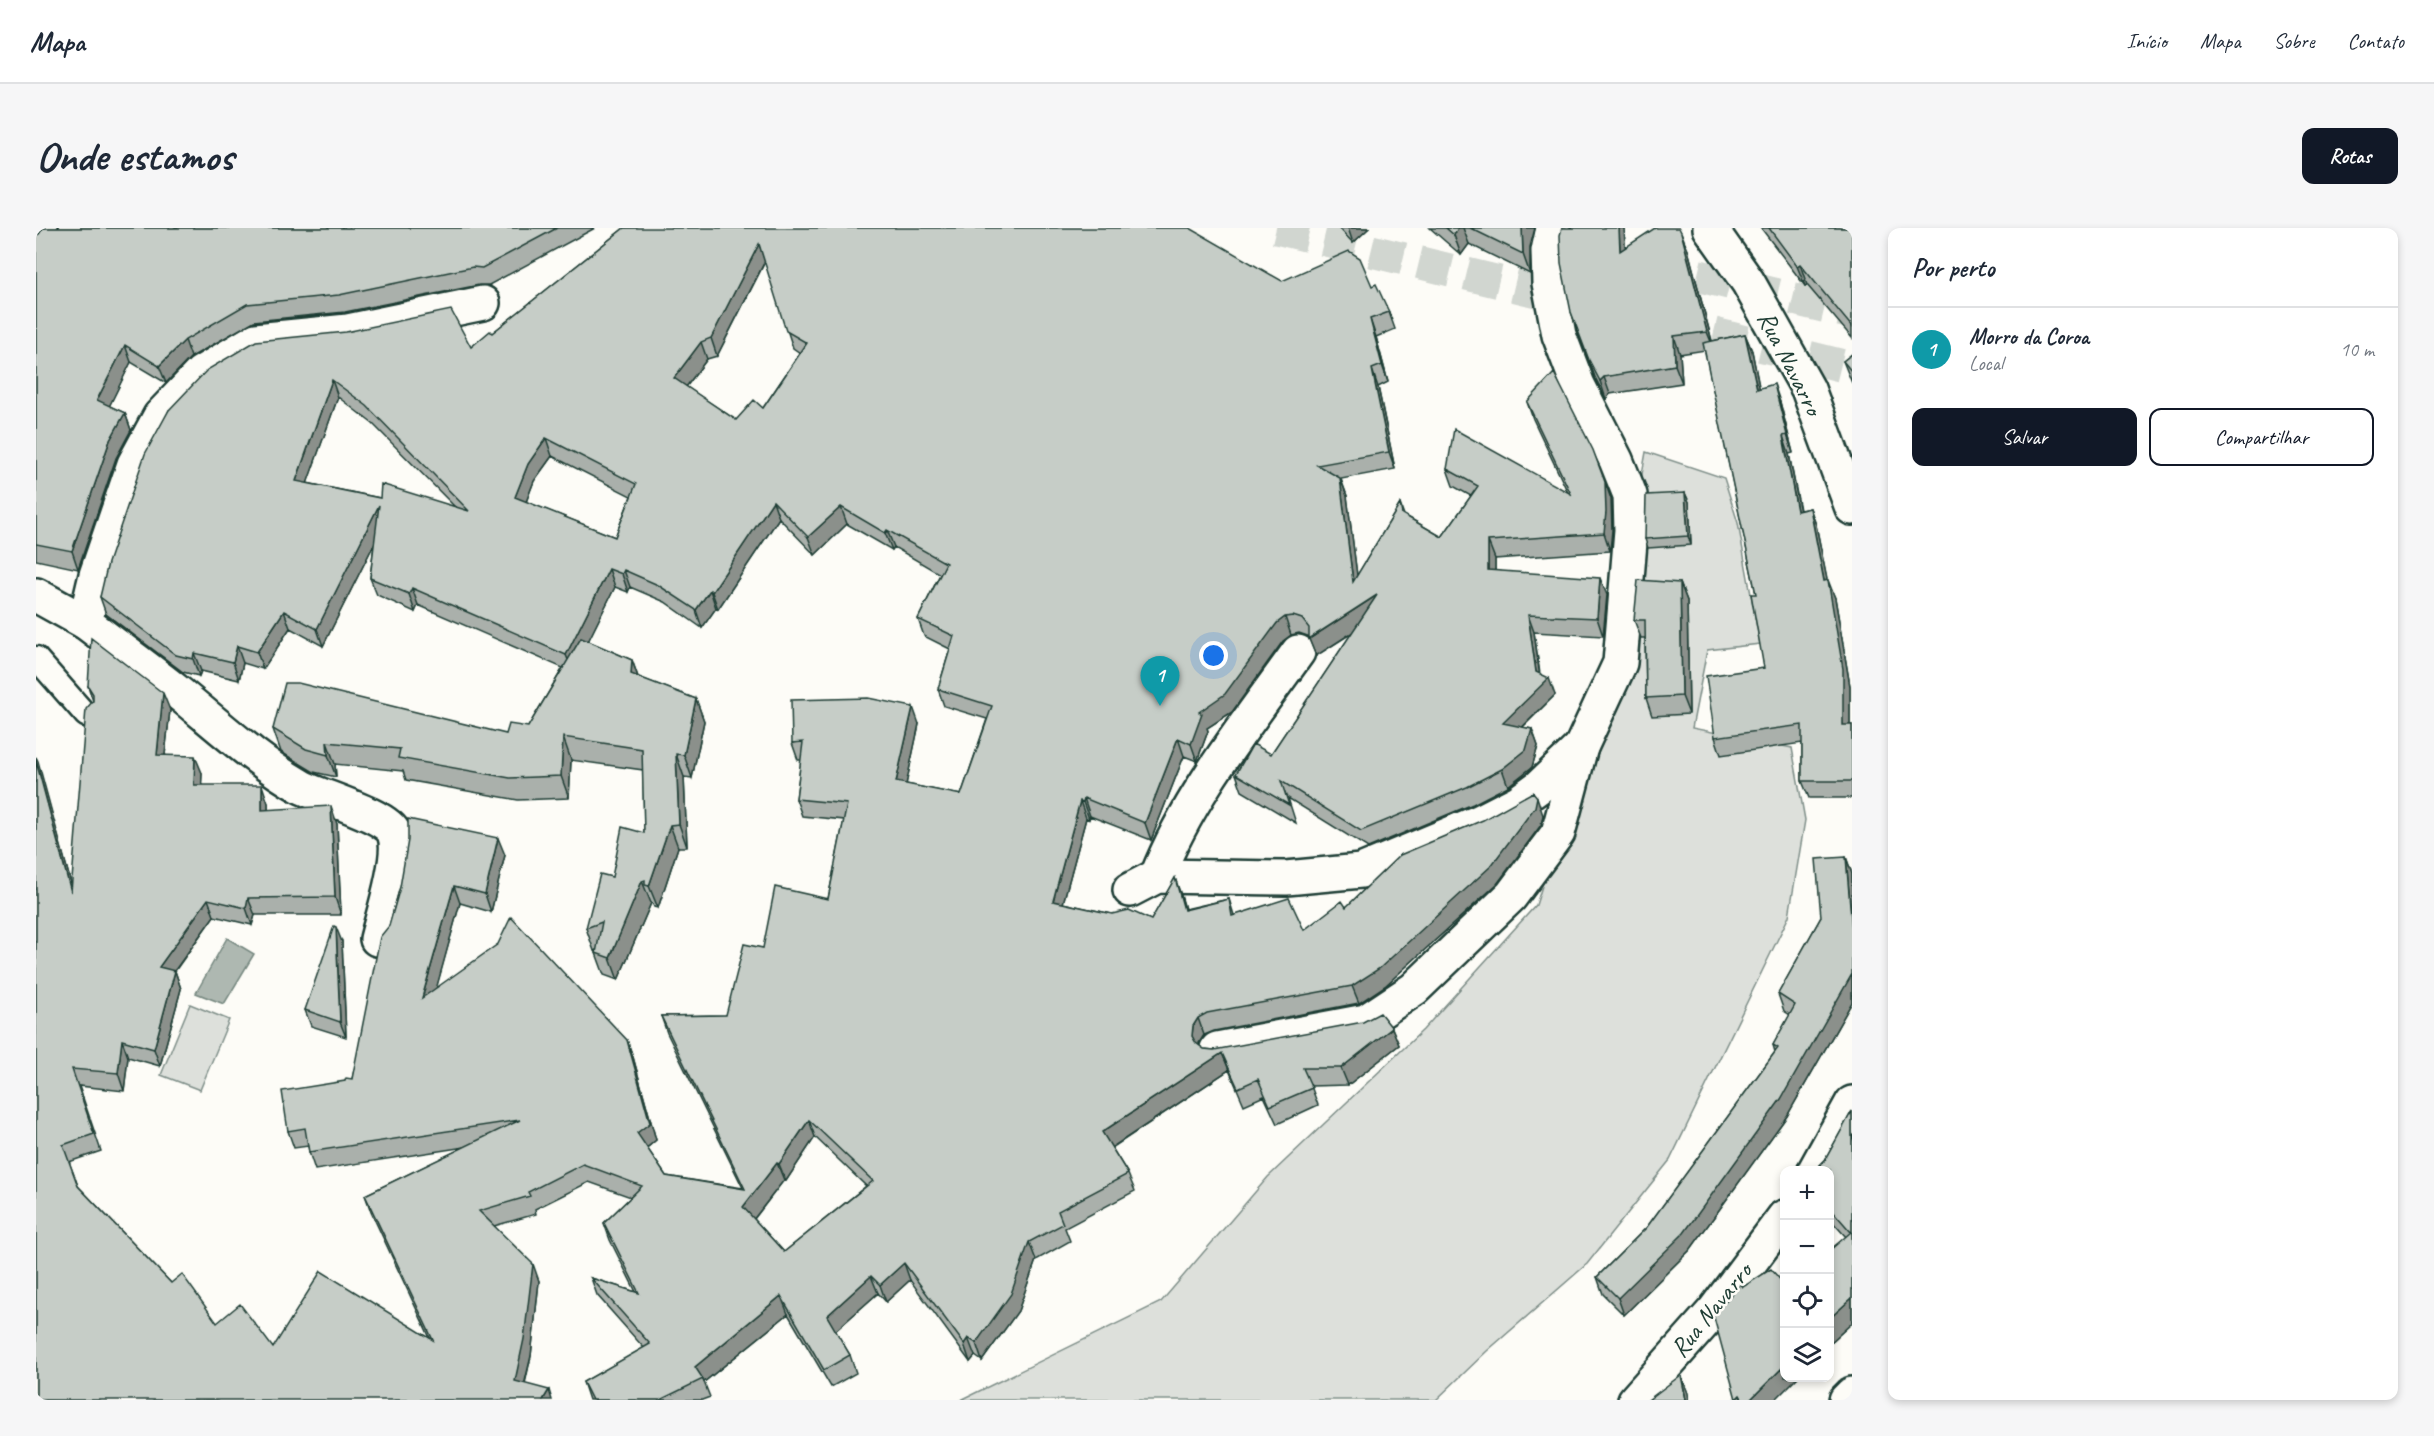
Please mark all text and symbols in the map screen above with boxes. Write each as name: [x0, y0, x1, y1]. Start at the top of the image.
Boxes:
text: Mapa: [30, 24, 85, 59]
text: Início: [2127, 28, 2167, 54]
text: Mapa: [2200, 28, 2241, 54]
text: Sobre: [2274, 28, 2314, 54]
text: Contato: [2347, 28, 2404, 54]
button: Rotas: [2302, 128, 2398, 184]
text: Onde estamos: [36, 130, 233, 183]
text: Por perto: [1912, 251, 1994, 284]
street label: Rua Navarro: [1750, 305, 1832, 423]
text: Morro da Coroa: [1969, 323, 2089, 351]
text: 1: [1927, 337, 1936, 362]
text: 10 m: [2340, 337, 2374, 362]
text: Local: [1969, 351, 2003, 376]
button: Salvar: [1912, 408, 2137, 466]
button: Compartilhar: [2149, 408, 2374, 466]
your location: [1199, 641, 1228, 670]
pin: 1: [1140, 656, 1180, 706]
map controls: [1780, 1166, 1834, 1382]
button: +: [1780, 1166, 1834, 1220]
button: −: [1780, 1220, 1834, 1274]
street label: Rua Navarro: [1663, 1254, 1761, 1364]
button: locate: [1780, 1274, 1834, 1328]
button: layers: [1780, 1328, 1834, 1382]

